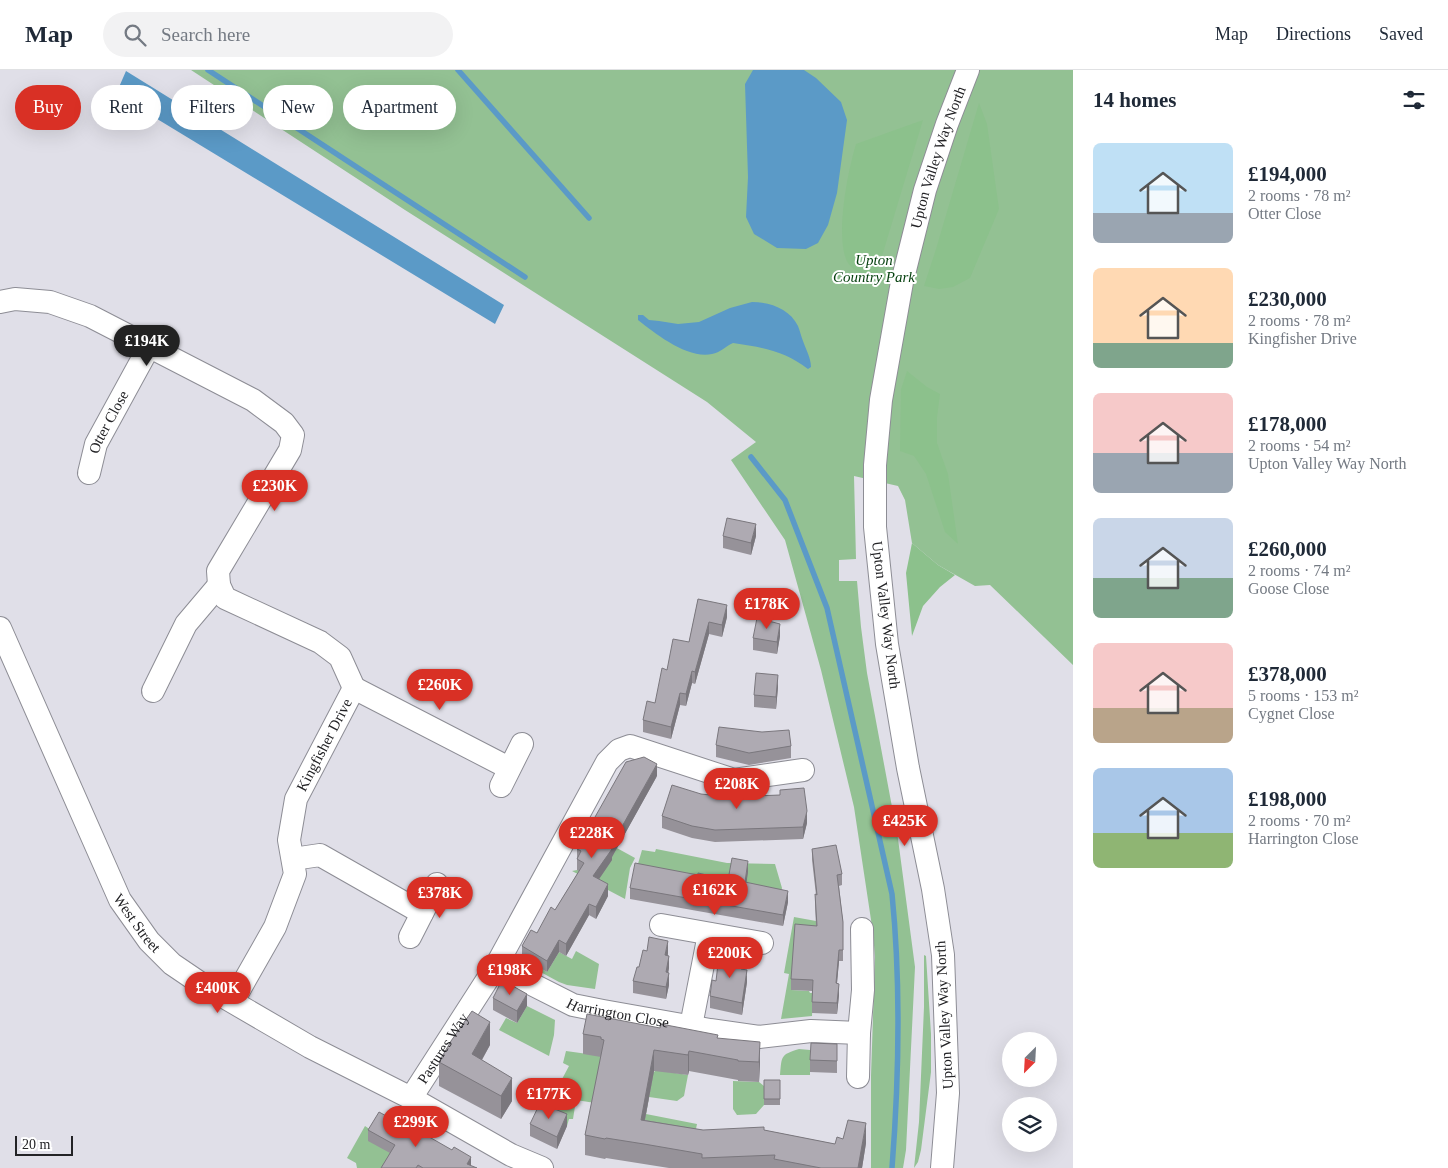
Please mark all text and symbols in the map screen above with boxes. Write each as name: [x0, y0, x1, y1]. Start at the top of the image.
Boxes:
search box: [103, 12, 453, 57]
text: Map: [25, 21, 73, 47]
icon: search: [121, 21, 149, 49]
text: Search here: [161, 24, 250, 45]
text: Map: [1215, 24, 1248, 44]
text: Directions: [1276, 24, 1351, 44]
text: Saved: [1379, 24, 1423, 44]
street label: Upton Valley Way North: [908, 84, 969, 230]
chip: Buy: [15, 85, 81, 130]
chip: Rent: [91, 85, 161, 130]
chip: Filters: [171, 85, 253, 130]
chip: New: [263, 85, 333, 130]
chip: Apartment: [343, 85, 456, 130]
icon: filters: [1400, 86, 1428, 114]
text: 14 homes: [1093, 88, 1176, 112]
text: £194,000: [1248, 162, 1327, 186]
icon: home: [1133, 163, 1193, 223]
text: 2 rooms · 78 m²: [1248, 187, 1351, 204]
text: Otter Close: [1248, 205, 1321, 222]
park label: Upton Country Park: [833, 252, 915, 285]
text: £230,000: [1248, 287, 1327, 311]
icon: home: [1133, 288, 1193, 348]
text: 2 rooms · 78 m²: [1248, 312, 1351, 329]
pin: £194K: [112, 324, 182, 367]
text: Kingfisher Drive: [1248, 330, 1357, 347]
text: £194K: [125, 332, 169, 349]
street label: Otter Close: [86, 388, 132, 455]
text: £178,000: [1248, 412, 1327, 436]
icon: home: [1133, 413, 1193, 473]
text: 2 rooms · 54 m²: [1248, 437, 1351, 454]
text: Upton Valley Way North: [1248, 455, 1407, 472]
pin: £230K: [240, 470, 310, 512]
text: £230K: [253, 477, 297, 494]
text: £260,000: [1248, 537, 1327, 561]
icon: home: [1133, 538, 1193, 598]
street label: Upton Valley Way North: [869, 540, 903, 690]
text: 2 rooms · 74 m²: [1248, 562, 1351, 579]
text: Goose Close: [1248, 580, 1329, 597]
pin: £178K: [732, 588, 802, 630]
text: £178K: [745, 595, 789, 612]
text: £378,000: [1248, 662, 1327, 686]
icon: home: [1133, 663, 1193, 723]
pin: £260K: [405, 668, 475, 711]
text: £260K: [418, 676, 462, 693]
text: 5 rooms · 153 m²: [1248, 687, 1359, 704]
street label: Kingfisher Drive: [294, 696, 355, 794]
text: Cygnet Close: [1248, 705, 1335, 722]
pin: £208K: [702, 768, 772, 810]
text: £208K: [715, 775, 759, 792]
text: £198,000: [1248, 787, 1327, 811]
icon: home: [1133, 788, 1193, 848]
pin: £425K: [870, 804, 940, 847]
text: £425K: [883, 812, 927, 829]
text: 2 rooms · 70 m²: [1248, 812, 1351, 829]
pin: £228K: [557, 816, 627, 859]
text: £228K: [570, 824, 614, 841]
text: Harrington Close: [1248, 830, 1359, 847]
pin: £162K: [680, 874, 750, 916]
pin: £378K: [405, 876, 475, 919]
text: £162K: [693, 881, 737, 898]
text: £378K: [418, 884, 462, 901]
street label: West Street: [110, 891, 164, 956]
pin: £200K: [695, 936, 765, 979]
street label: Upton Valley Way North: [932, 940, 956, 1090]
text: £200K: [708, 944, 752, 961]
pin: £198K: [475, 954, 545, 996]
text: £198K: [488, 961, 532, 978]
pin: £400K: [183, 972, 253, 1014]
text: £400K: [196, 979, 240, 996]
street label: Harrington Close: [564, 995, 671, 1031]
street label: Pastures Way: [414, 1010, 472, 1087]
north arrow: [1002, 1032, 1058, 1088]
map controls: [1002, 1032, 1057, 1152]
pin: £177K: [514, 1078, 584, 1120]
text: £177K: [527, 1085, 571, 1102]
button: layers: [1002, 1097, 1057, 1152]
pin: £299K: [381, 1106, 451, 1148]
text: £299K: [394, 1113, 438, 1130]
scale bar: [15, 1133, 72, 1156]
text: 20 m: [22, 1137, 50, 1152]

